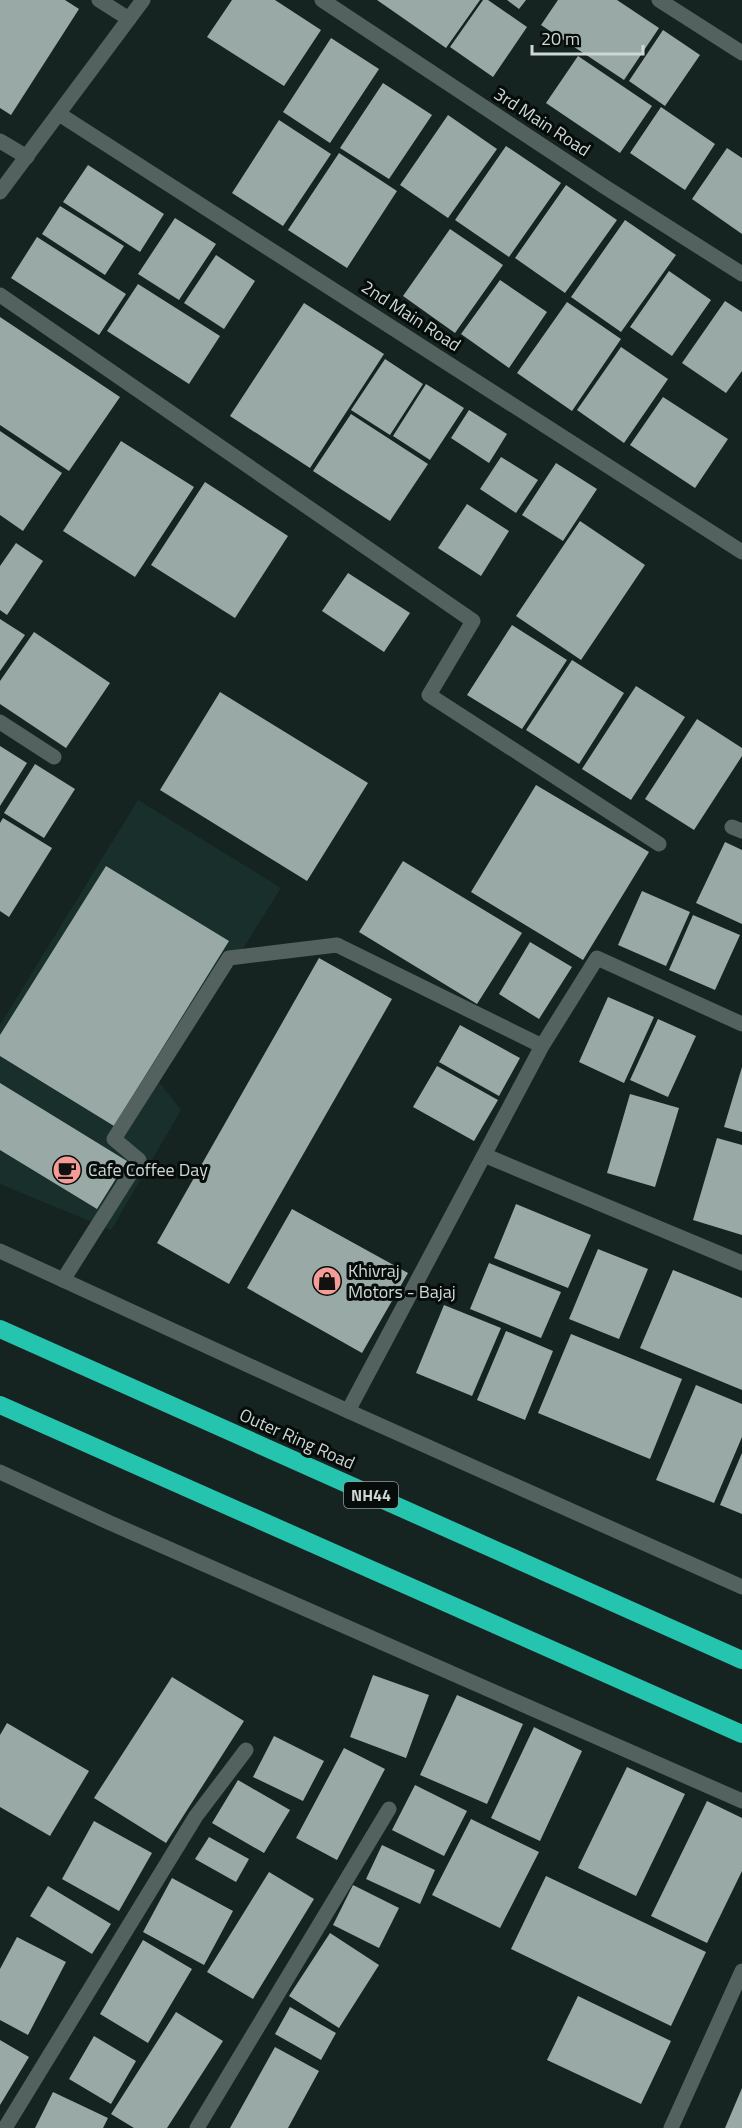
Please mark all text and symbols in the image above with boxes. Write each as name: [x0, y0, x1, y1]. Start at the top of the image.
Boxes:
scale bar: [532, 18, 643, 56]
text: 20 m: [541, 25, 580, 52]
street label: 3rd Main Road: [489, 80, 596, 163]
street label: 2nd Main Road: [356, 273, 466, 358]
cafe icon: Cafe Coffee Day: [51, 1154, 83, 1186]
place label: Cafe Coffee Day: [88, 1156, 208, 1183]
place label: Khivraj Motors - Bajaj: [348, 1257, 456, 1305]
shop icon: Khivraj Motors - Bajaj: [311, 1265, 343, 1297]
street label: Outer Ring Road: [235, 1401, 359, 1476]
road number: NH44: [344, 1482, 398, 1508]

